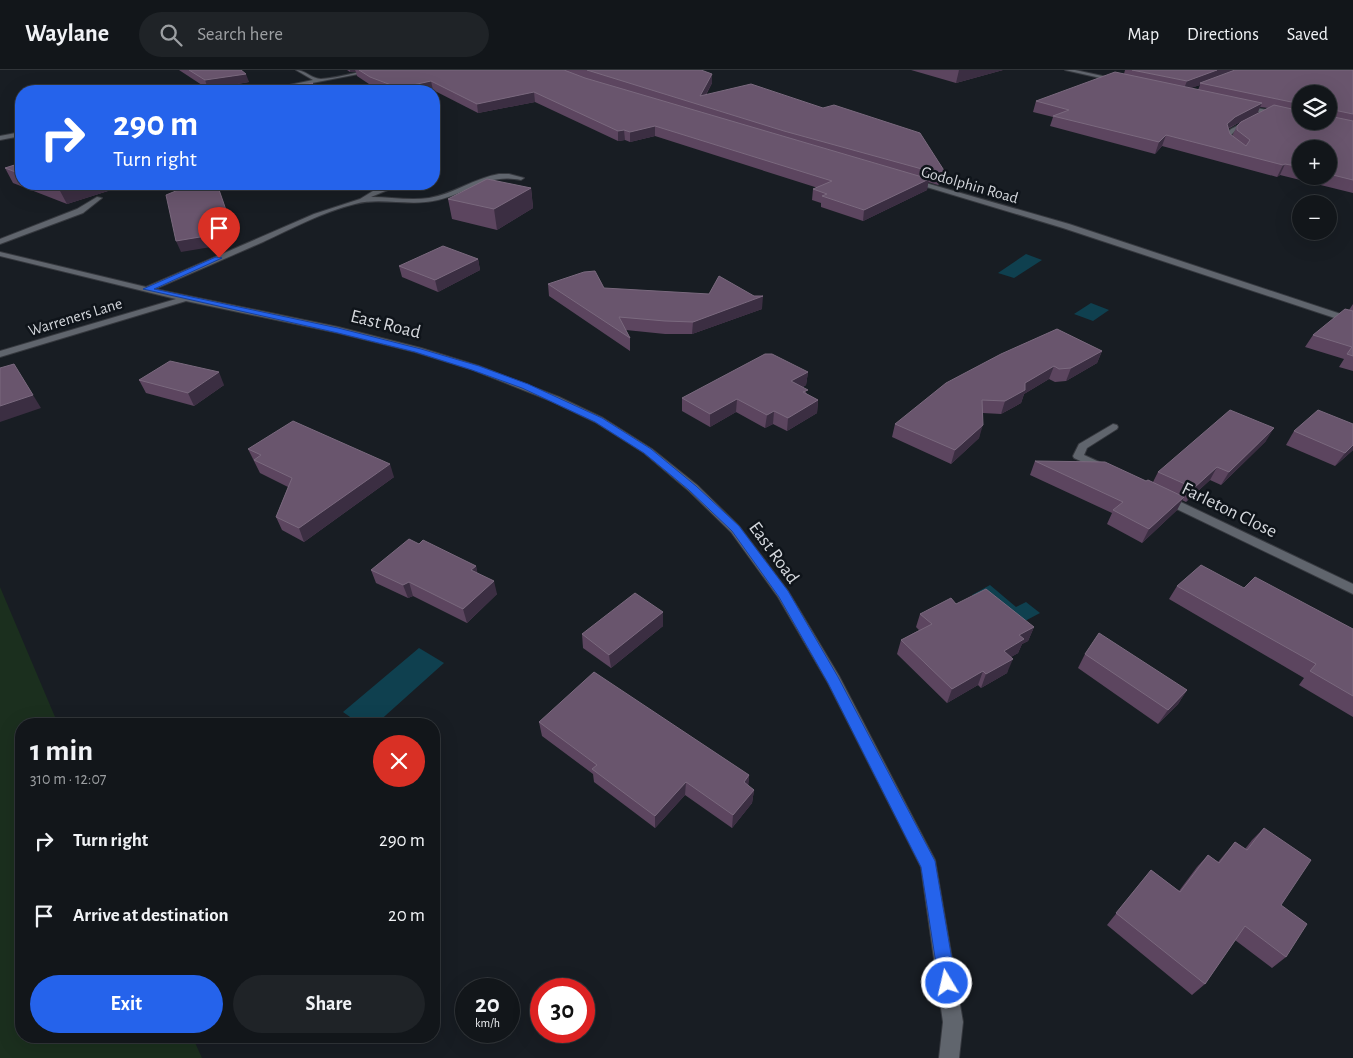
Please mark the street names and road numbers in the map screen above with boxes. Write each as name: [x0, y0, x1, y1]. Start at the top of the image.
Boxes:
street label: Godolphin Road: [919, 163, 1020, 206]
street label: Warreners Lane: [26, 295, 124, 339]
street label: East Road: [349, 307, 423, 342]
street label: Farleton Close: [1179, 479, 1280, 542]
street label: East Road: [745, 518, 803, 588]

